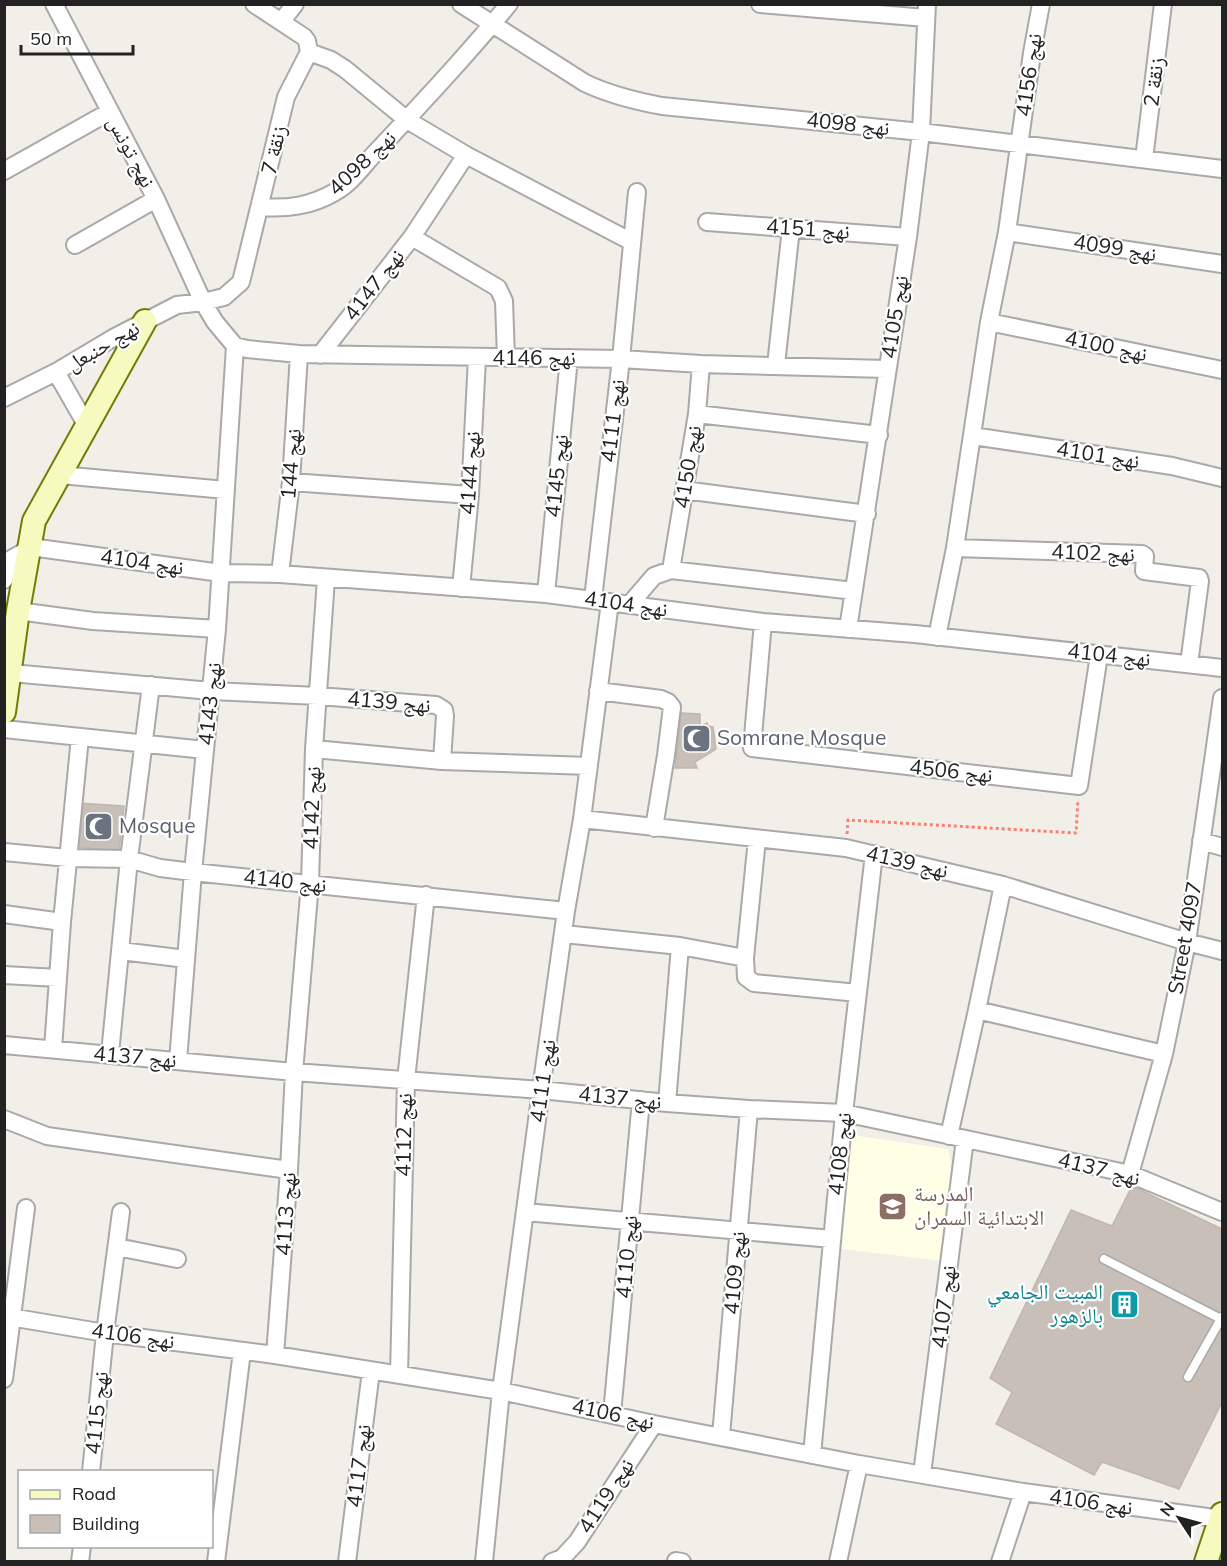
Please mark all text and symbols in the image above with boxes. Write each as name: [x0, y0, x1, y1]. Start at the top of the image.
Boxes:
scale bar: [21, 18, 134, 56]
text: 50 m: [30, 27, 72, 50]
street label: نهج 4156: [1009, 32, 1048, 118]
street label: زنقة 2: [1137, 56, 1169, 108]
street label: نهج 4098: [805, 106, 891, 141]
street label: نهج تونس: [101, 111, 162, 192]
street label: زنقة 7: [255, 123, 291, 177]
street label: نهج 4098: [322, 124, 401, 201]
street label: نهج 4151: [765, 212, 851, 245]
street label: نهج 4099: [1072, 228, 1159, 267]
street label: نهج 4147: [337, 243, 410, 326]
street label: نهج 4105: [875, 273, 914, 360]
street label: نهج حنبعل: [61, 314, 144, 377]
street label: نهج 4100: [1062, 324, 1150, 367]
street label: نهج 4146: [492, 344, 576, 371]
street label: نهج 4111: [594, 378, 631, 464]
street label: نهج 4150: [668, 423, 707, 510]
street label: نهج 144: [274, 427, 307, 501]
street label: نهج 4144: [453, 430, 486, 516]
street label: نهج 4145: [539, 433, 574, 519]
street label: نهج 4101: [1055, 435, 1142, 474]
street label: نهج 4102: [1051, 538, 1135, 567]
street label: نهج 4104: [99, 542, 185, 581]
street label: نهج 4104: [583, 584, 669, 623]
street label: نهج 4104: [1066, 637, 1152, 672]
street label: نهج 4143: [192, 661, 227, 747]
street label: نهج 4139: [346, 684, 432, 719]
mosque icon: Somrane Mosque: [680, 722, 712, 754]
place label: Somrane Mosque: [717, 724, 886, 750]
street label: نهج 4506: [908, 753, 994, 788]
street label: نهج 4142: [297, 766, 326, 850]
mosque icon: Mosque: [82, 810, 114, 842]
place label: Mosque: [119, 812, 196, 838]
street label: نهج 4139: [863, 839, 951, 884]
street label: نهج 4140: [242, 863, 328, 898]
street label: Street 4097: [1161, 879, 1207, 996]
street label: نهج 4111: [523, 1038, 562, 1124]
street label: نهج 4137: [92, 1039, 178, 1074]
street label: نهج 4137: [577, 1080, 663, 1115]
street label: نهج 4112: [389, 1093, 418, 1177]
street label: نهج 4108: [822, 1111, 857, 1197]
street label: نهج 4137: [1055, 1145, 1143, 1192]
street label: نهج 4113: [269, 1171, 302, 1257]
place label: المدرسة الابتدائية السمران: [914, 1180, 1044, 1230]
school or university icon: المدرسة الابتدائية السمران: [877, 1190, 909, 1222]
street label: نهج 4110: [609, 1214, 644, 1300]
street label: نهج 4109: [717, 1230, 752, 1316]
street label: نهج 4107: [925, 1264, 962, 1350]
place label: المبيت الجامعي بالزهور: [987, 1278, 1103, 1328]
building icon: المبيت الجامعي بالزهور: [1108, 1288, 1140, 1320]
street label: نهج 4106: [90, 1316, 176, 1355]
street label: نهج 4115: [79, 1370, 114, 1456]
street label: نهج 4106: [569, 1392, 657, 1435]
street label: نهج 4117: [340, 1423, 377, 1509]
street label: نهج 4119: [571, 1453, 640, 1538]
legend: [18, 1470, 213, 1548]
text: Road: [72, 1482, 116, 1505]
street label: نهج 4106: [1048, 1482, 1134, 1521]
north arrow: [1149, 1488, 1209, 1548]
text: N: [1155, 1498, 1179, 1520]
text: Building: [72, 1512, 140, 1535]

